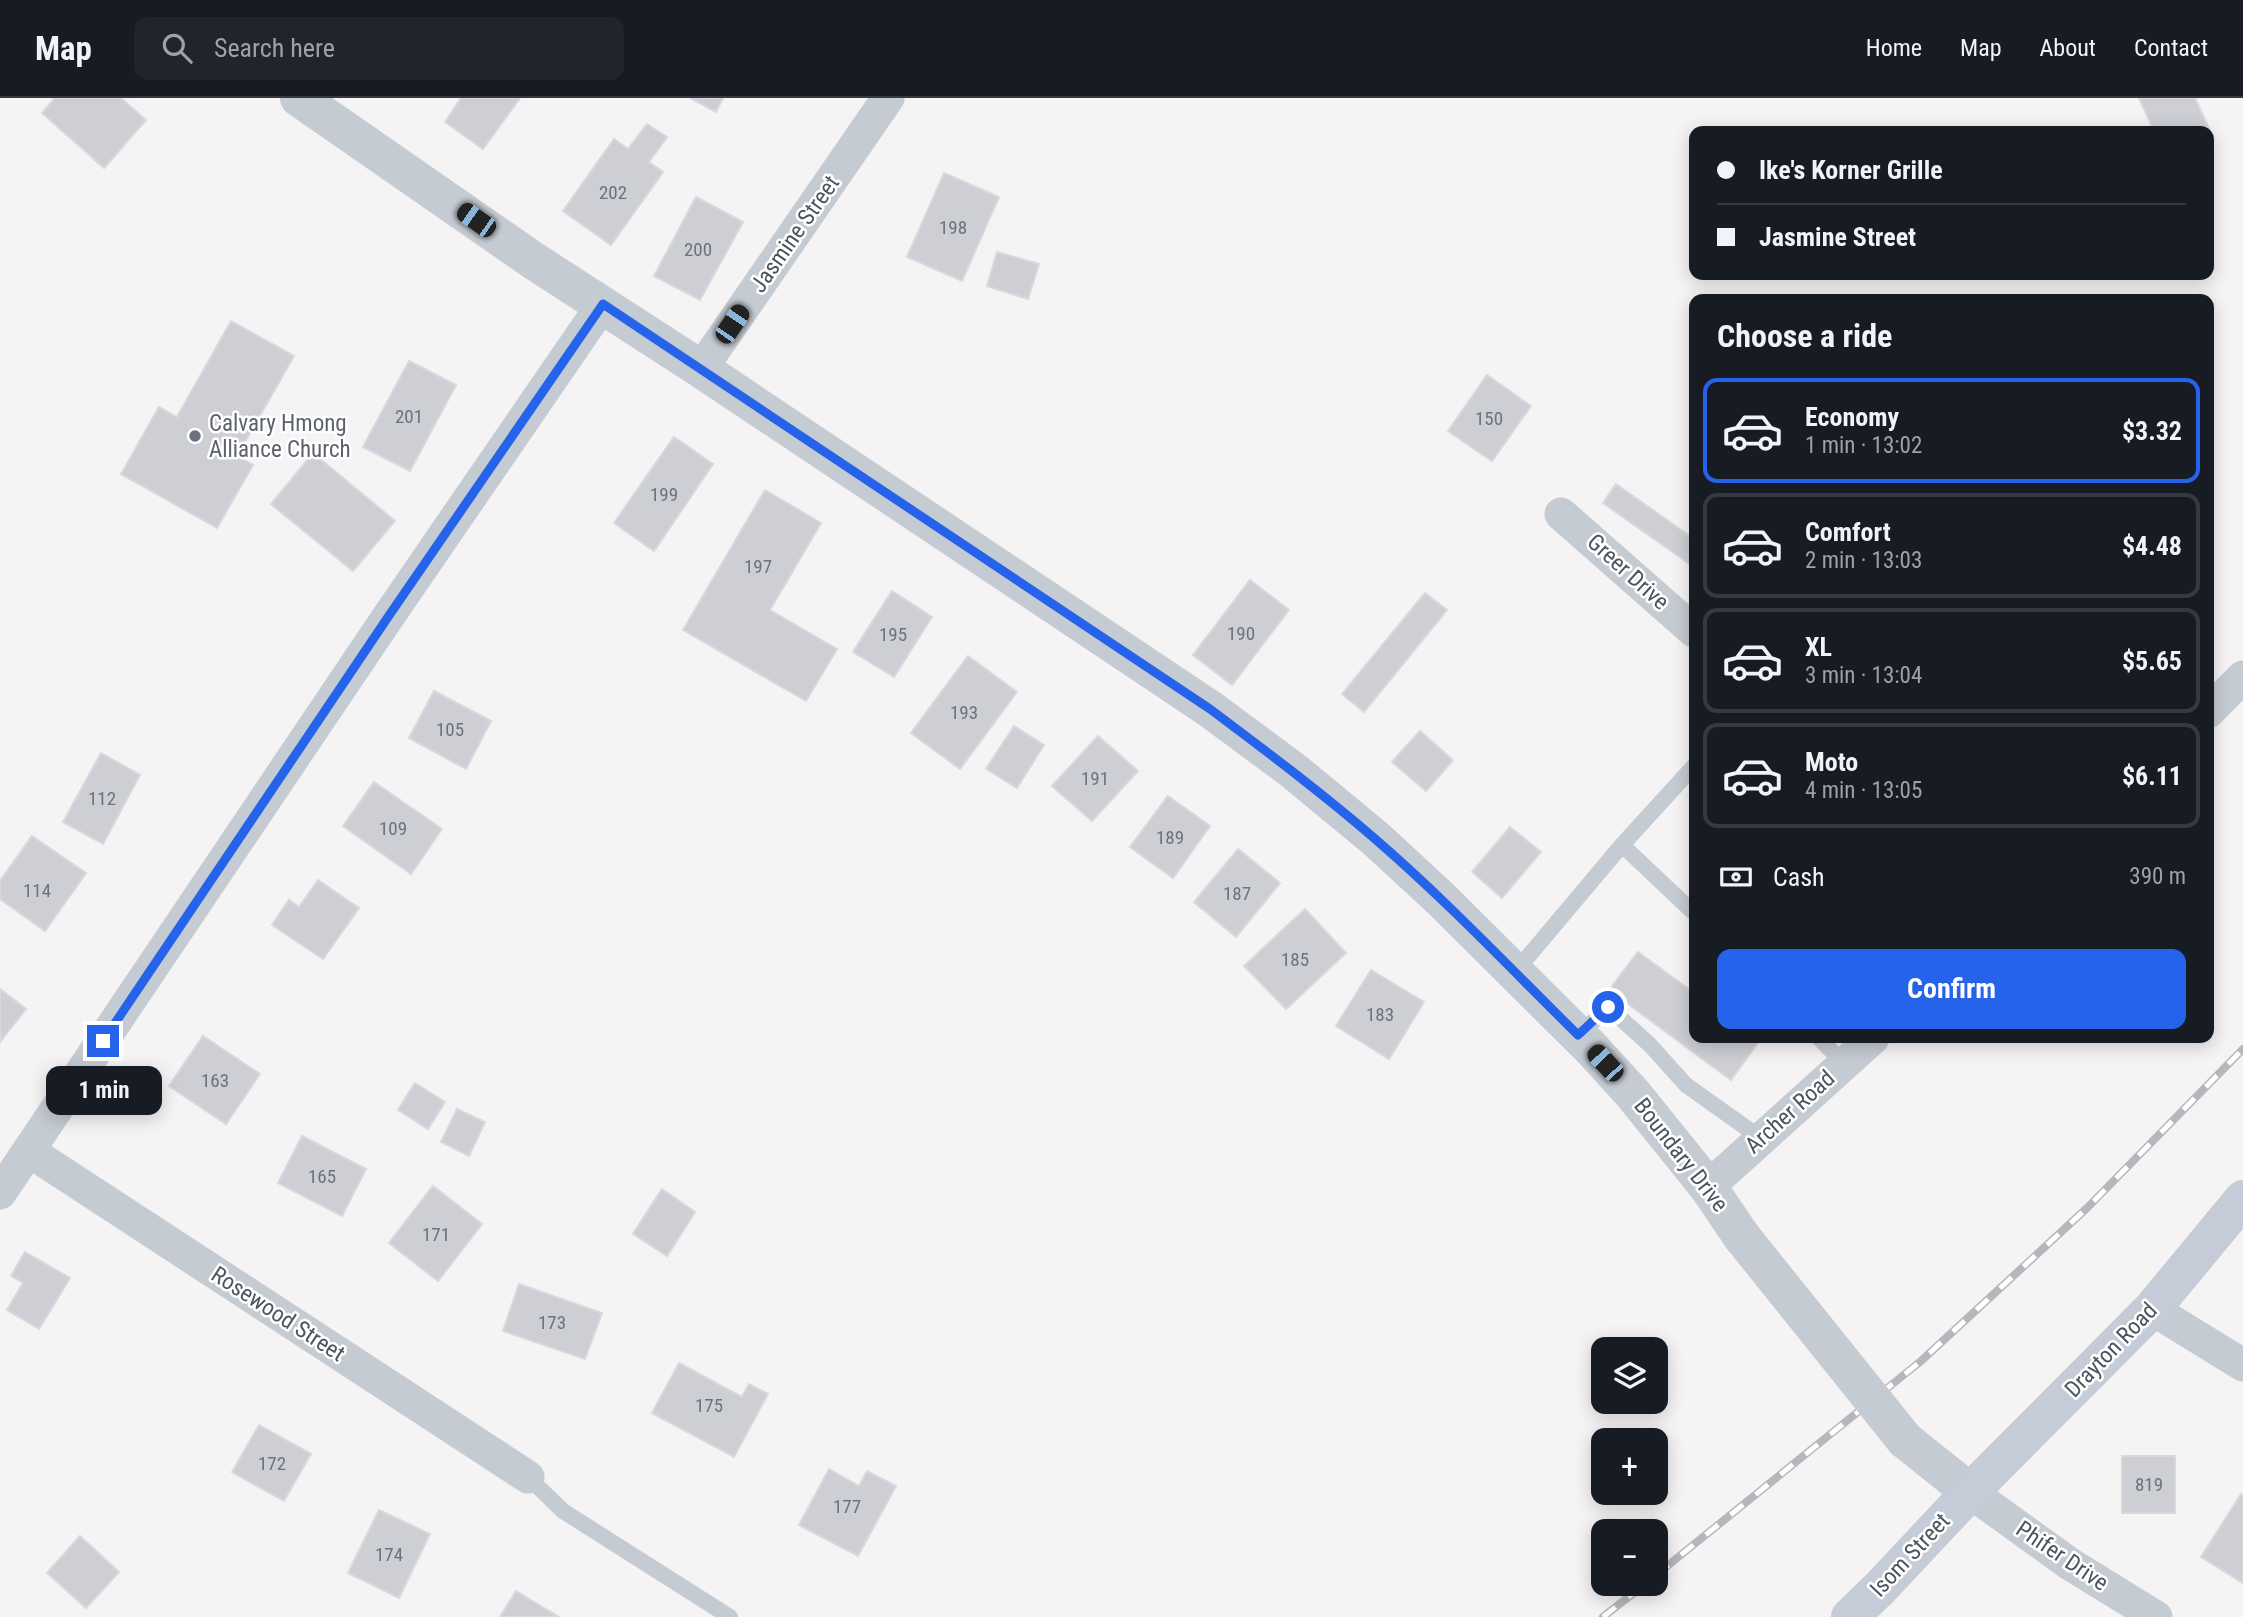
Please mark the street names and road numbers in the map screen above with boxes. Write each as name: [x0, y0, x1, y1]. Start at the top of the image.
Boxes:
street label: Jasmine Street: [745, 170, 845, 298]
street label: Greer Drive: [1582, 528, 1674, 616]
street label: Archer Road: [1740, 1065, 1840, 1159]
street label: Boundary Drive: [1628, 1093, 1734, 1217]
street label: Rosewood Street: [206, 1261, 350, 1367]
street label: Drayton Road: [2059, 1297, 2163, 1403]
street label: Isom Street: [1865, 1508, 1955, 1602]
street label: Phifer Drive: [2011, 1515, 2113, 1597]

